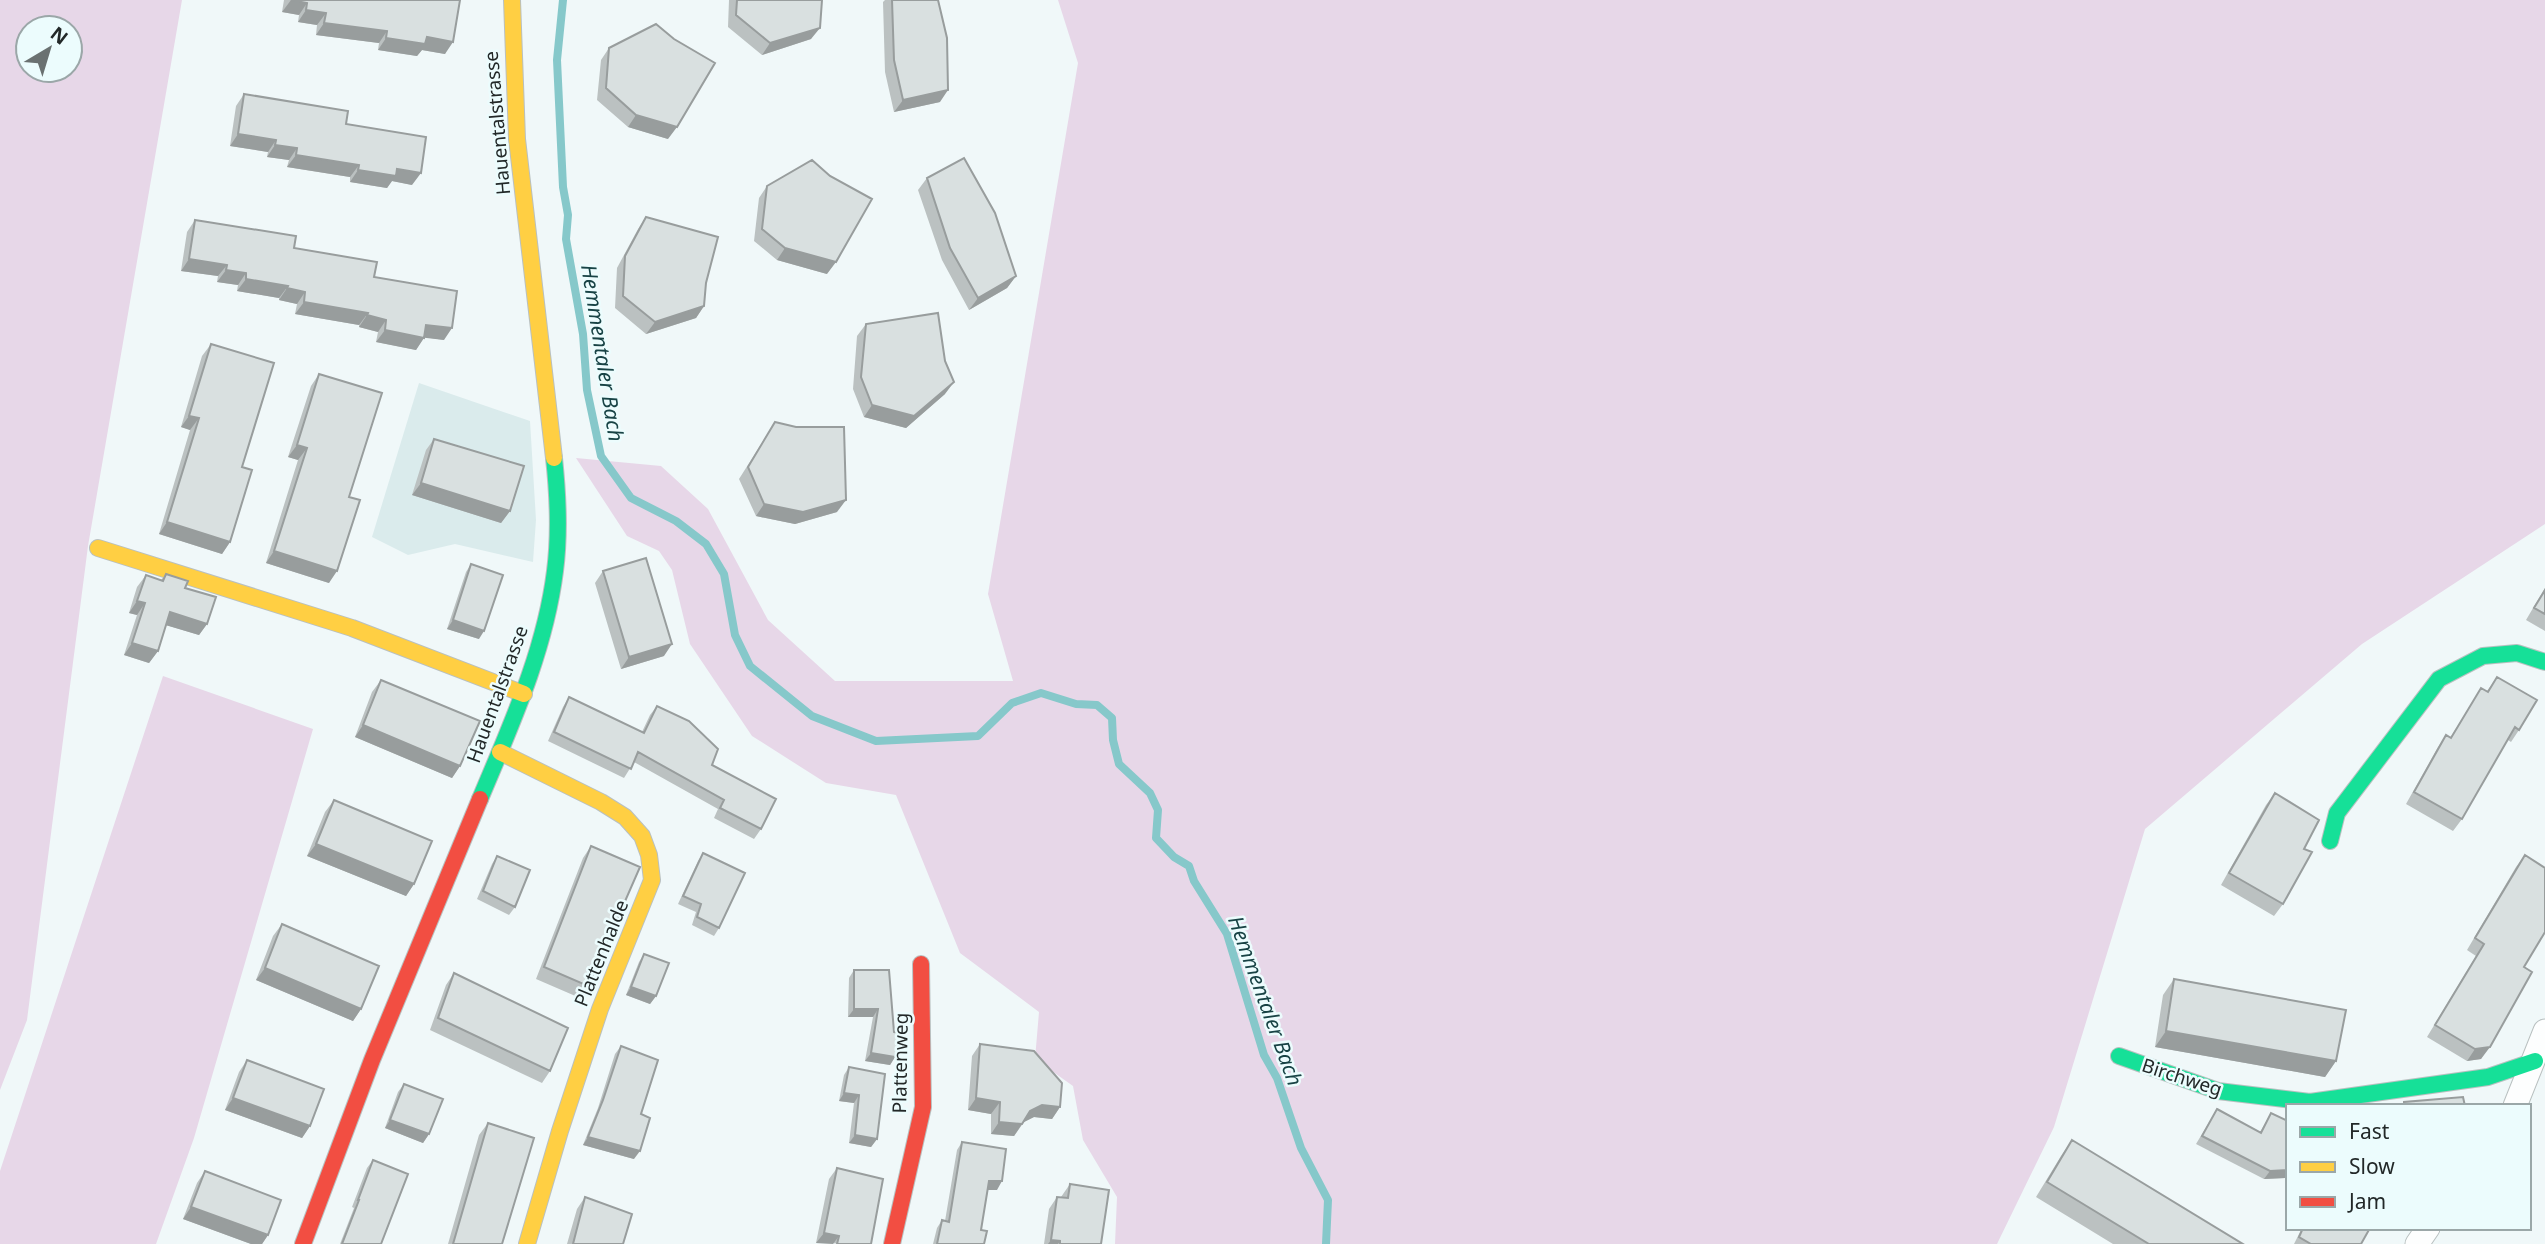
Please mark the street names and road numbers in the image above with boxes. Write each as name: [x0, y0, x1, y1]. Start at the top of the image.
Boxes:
street label: Hauentalstrasse: [478, 50, 516, 196]
street label: Hauentalstrasse: [460, 622, 534, 766]
street label: Plattenhalde: [568, 896, 634, 1010]
street label: Plattenweg: [886, 1012, 914, 1114]
street label: Birchweg: [2139, 1052, 2225, 1102]

